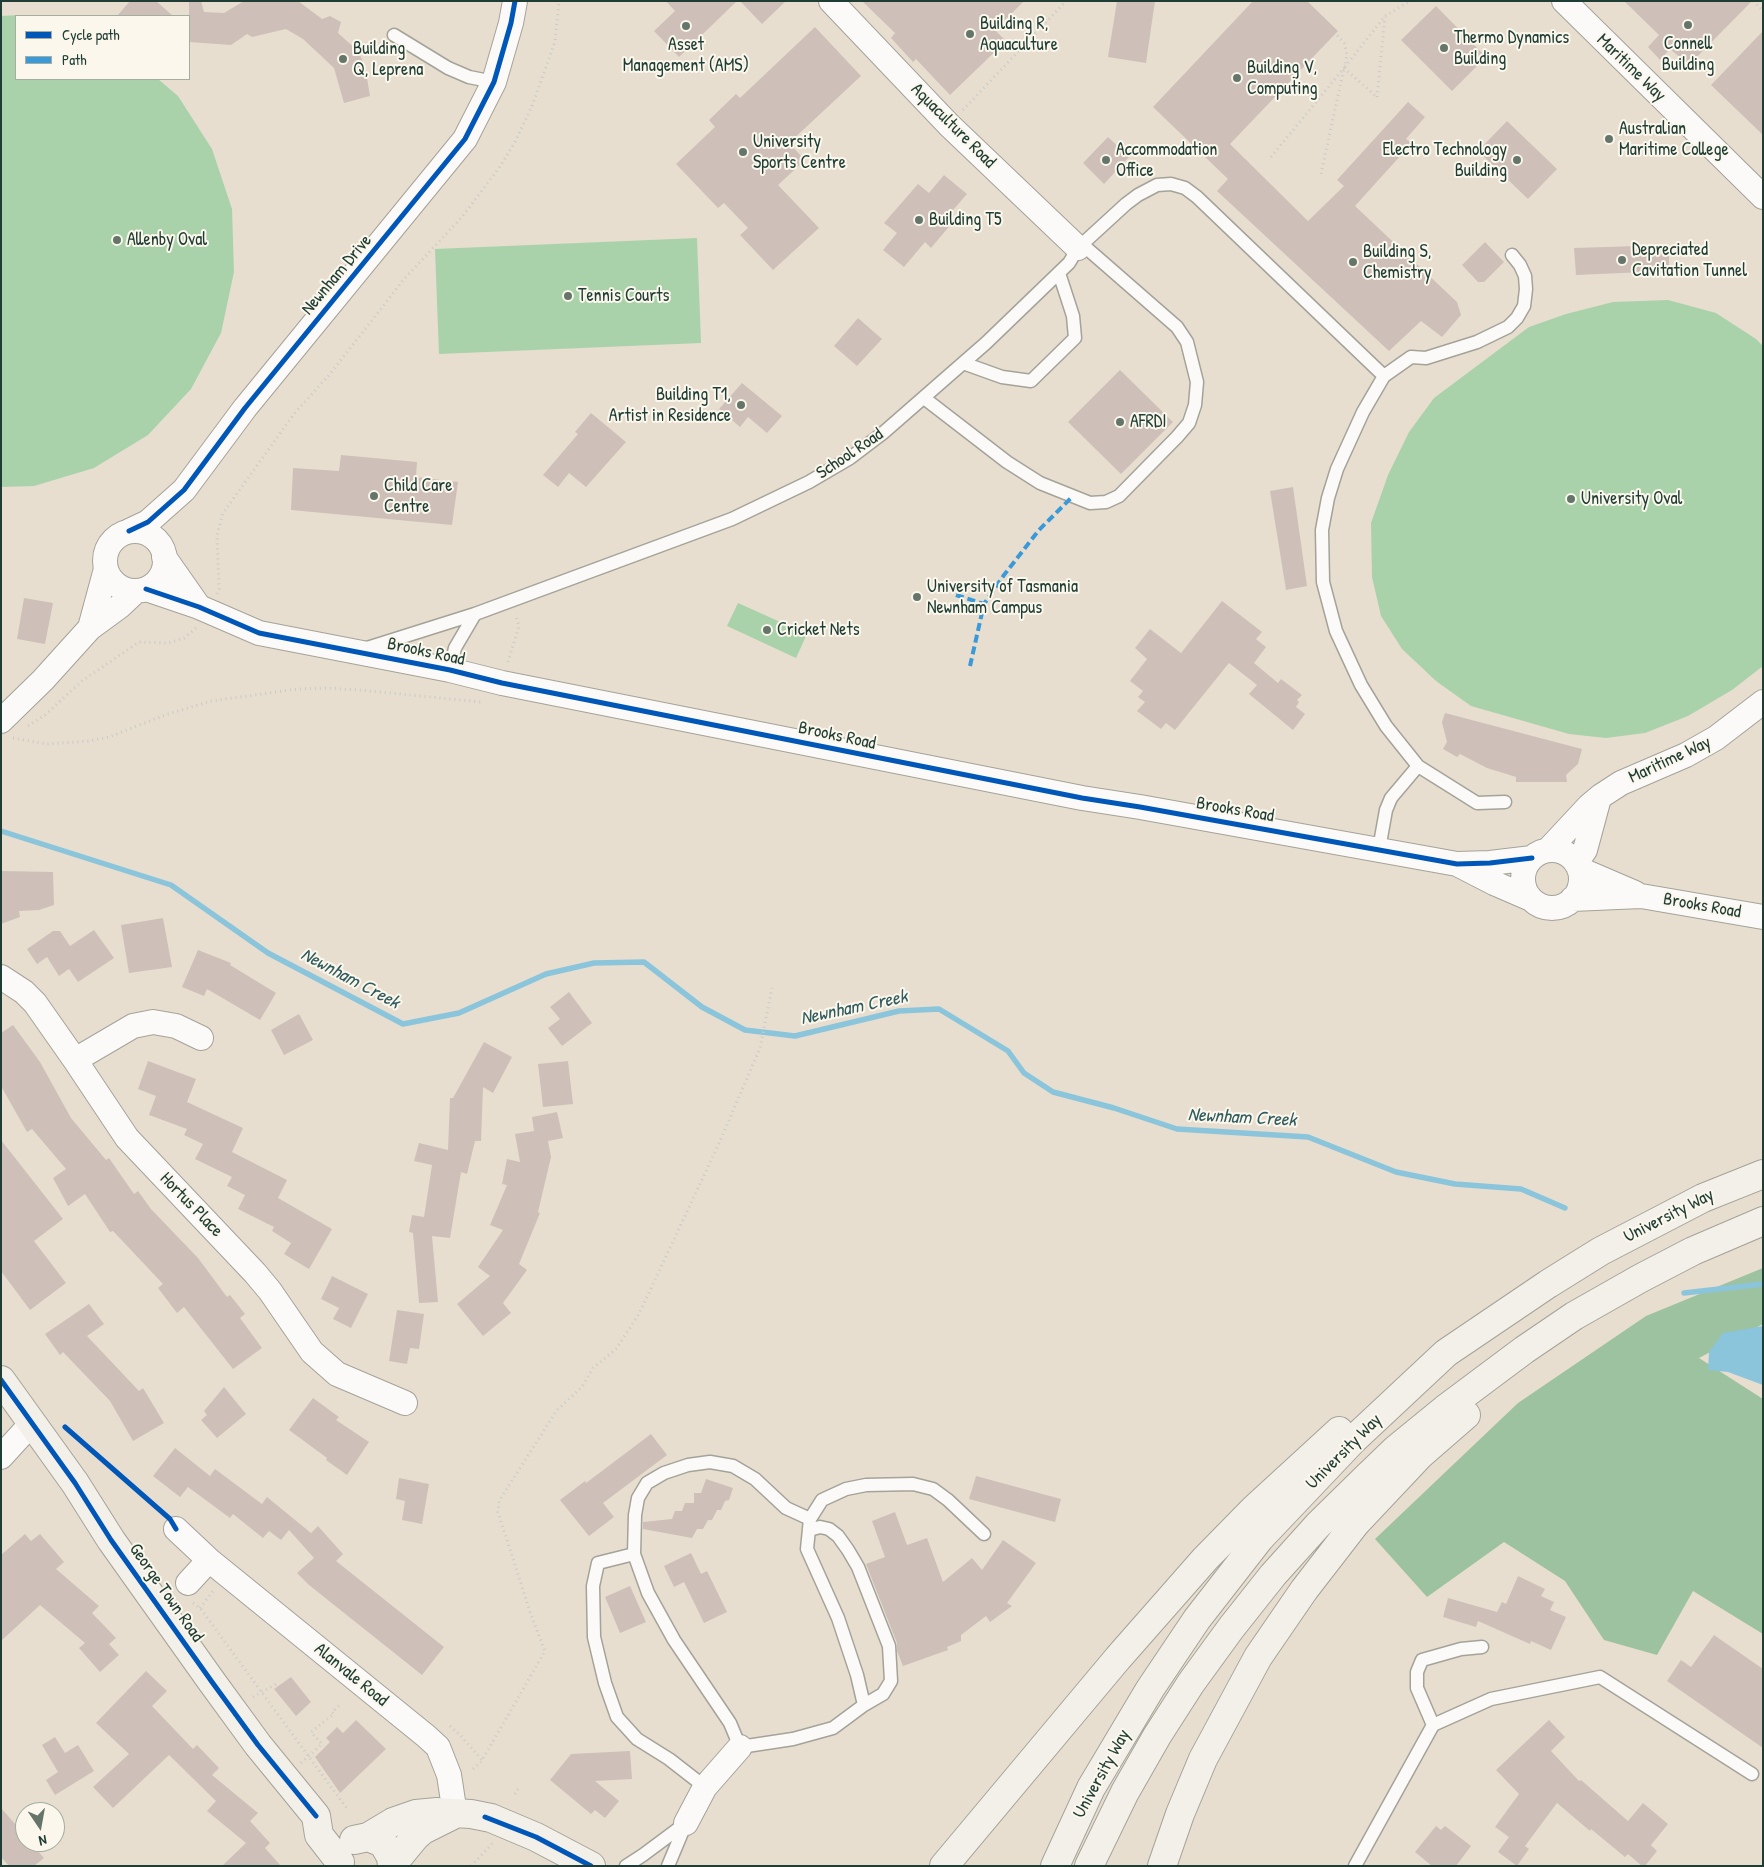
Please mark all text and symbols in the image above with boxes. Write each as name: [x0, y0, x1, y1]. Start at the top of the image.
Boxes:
place label: Building R, Aquaculture: [980, 13, 1058, 56]
legend: [15, 15, 190, 80]
marker: Connell Building: [1682, 19, 1694, 31]
marker: Asset Management (AMS): [680, 20, 692, 32]
text: Cycle path: [62, 24, 120, 45]
place label: Thermo Dynamics Building: [1454, 27, 1569, 70]
marker: Building R, Aquaculture: [964, 28, 976, 40]
street label: Maritime Way: [1592, 30, 1670, 106]
place label: Connell Building: [1662, 33, 1714, 76]
place label: Asset Management (AMS): [623, 34, 749, 76]
place label: Building Q, Leprena: [353, 38, 423, 80]
marker: Thermo Dynamics Building: [1438, 42, 1450, 54]
text: Path: [62, 49, 87, 70]
marker: Building Q, Leprena: [337, 53, 349, 65]
place label: Building V, Computing: [1247, 57, 1318, 100]
marker: Building V, Computing: [1231, 72, 1243, 84]
street label: Aquaculture Road: [906, 79, 1000, 173]
place label: Australian Maritime College: [1619, 118, 1729, 160]
place label: University Sports Centre: [753, 131, 846, 173]
marker: Australian Maritime College: [1603, 133, 1615, 145]
place label: Accommodation Office: [1116, 139, 1217, 182]
place label: Electro Technology Building: [1382, 139, 1507, 182]
marker: University Sports Centre: [737, 146, 749, 158]
marker: Accommodation Office: [1100, 154, 1112, 166]
marker: Electro Technology Building: [1511, 154, 1523, 166]
place label: Building T5: [929, 209, 1002, 231]
marker: Building T5: [913, 214, 925, 226]
place label: Allenby Oval: [127, 229, 207, 251]
street label: Newnham Drive: [297, 230, 377, 320]
marker: Allenby Oval: [111, 234, 123, 246]
place label: Depreciated Cavitation Tunnel: [1632, 239, 1747, 282]
place label: Building S, Chemistry: [1363, 241, 1432, 284]
marker: Depreciated Cavitation Tunnel: [1616, 254, 1628, 266]
marker: Building S, Chemistry: [1347, 256, 1359, 268]
place label: Tennis Courts: [578, 285, 669, 307]
marker: Tennis Courts: [562, 290, 574, 302]
place label: Building T1, Artist in Residence: [609, 384, 731, 426]
marker: Building T1, Artist in Residence: [735, 399, 747, 411]
place label: AFRDI: [1130, 411, 1166, 433]
marker: AFRDI: [1114, 416, 1126, 428]
street label: School Road: [813, 424, 887, 484]
place label: Child Care Centre: [384, 475, 452, 518]
place label: University Oval: [1581, 488, 1682, 510]
marker: Child Care Centre: [368, 490, 380, 502]
marker: University Oval: [1565, 493, 1577, 505]
place label: University of Tasmania Newnham Campus: [927, 576, 1078, 618]
marker: University of Tasmania Newnham Campus: [911, 591, 923, 603]
place label: Cricket Nets: [777, 619, 860, 641]
marker: Cricket Nets: [761, 624, 773, 636]
street label: Brooks Road: [385, 633, 467, 671]
street label: Brooks Road: [796, 717, 878, 755]
street label: Maritime Way: [1625, 732, 1715, 788]
street label: Brooks Road: [1194, 793, 1276, 827]
street label: Brooks Road: [1661, 889, 1743, 923]
water label: Newnham Creek: [297, 943, 403, 1015]
water label: Newnham Creek: [799, 986, 909, 1030]
water label: Newnham Creek: [1187, 1104, 1297, 1132]
street label: Hortus Place: [155, 1168, 227, 1242]
street label: University Way: [1620, 1184, 1718, 1248]
street label: University Way: [1302, 1410, 1386, 1494]
street label: George Town Road: [124, 1540, 208, 1646]
street label: Alanvale Road: [310, 1639, 392, 1711]
street label: University Way: [1069, 1726, 1135, 1822]
north arrow: [15, 1802, 65, 1852]
text: N: [37, 1831, 49, 1851]

